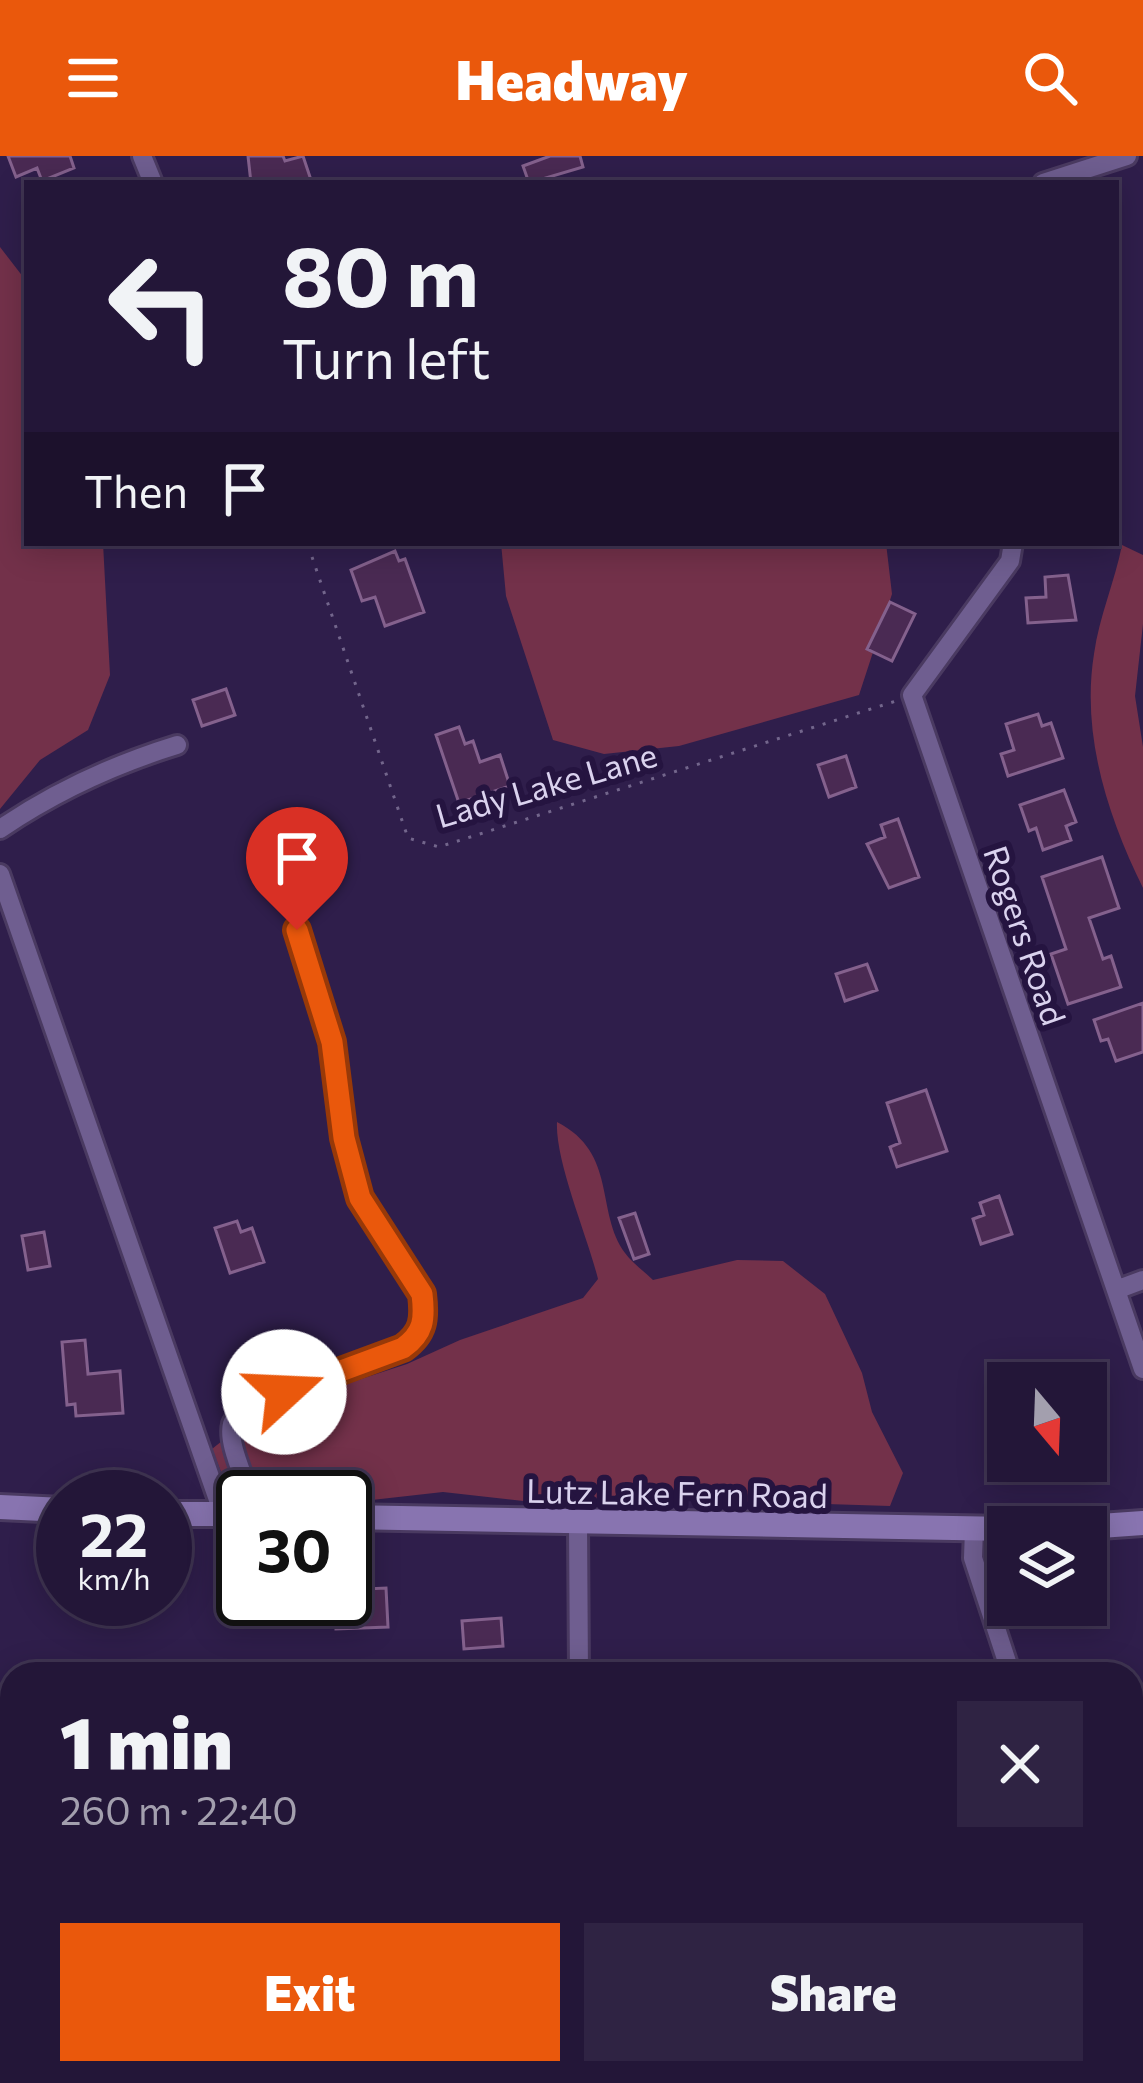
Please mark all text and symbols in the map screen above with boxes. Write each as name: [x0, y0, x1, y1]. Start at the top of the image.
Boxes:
icon: menu: [60, 45, 126, 111]
text: Headway: [455, 45, 688, 111]
icon: search: [1017, 45, 1083, 111]
text: 80 m: [282, 222, 479, 324]
icon: left: [84, 228, 240, 384]
text: Turn left: [282, 324, 490, 390]
icon: arrive: [212, 456, 278, 522]
text: Then: [84, 462, 188, 517]
street label: Lady Lake Lane: [431, 733, 661, 835]
pin: [246, 807, 348, 930]
icon: arrive: [264, 825, 330, 891]
street label: Rogers Road: [976, 840, 1076, 1030]
position arrow: [221, 1329, 347, 1455]
north arrow: [987, 1362, 1107, 1482]
map controls: [987, 1362, 1107, 1626]
street label: Lutz Lake Fern Road: [526, 1469, 828, 1515]
speed limit sign: 30: [216, 1470, 372, 1626]
text: 22: [80, 1496, 148, 1569]
button: layers: [987, 1506, 1107, 1626]
text: km/h: [78, 1559, 150, 1596]
text: 1 min: [60, 1696, 233, 1784]
button: close: [957, 1701, 1083, 1827]
text: 260 m · 22:40: [60, 1785, 298, 1833]
button: Exit: [60, 1923, 560, 2061]
button: Share: [584, 1923, 1083, 2061]

